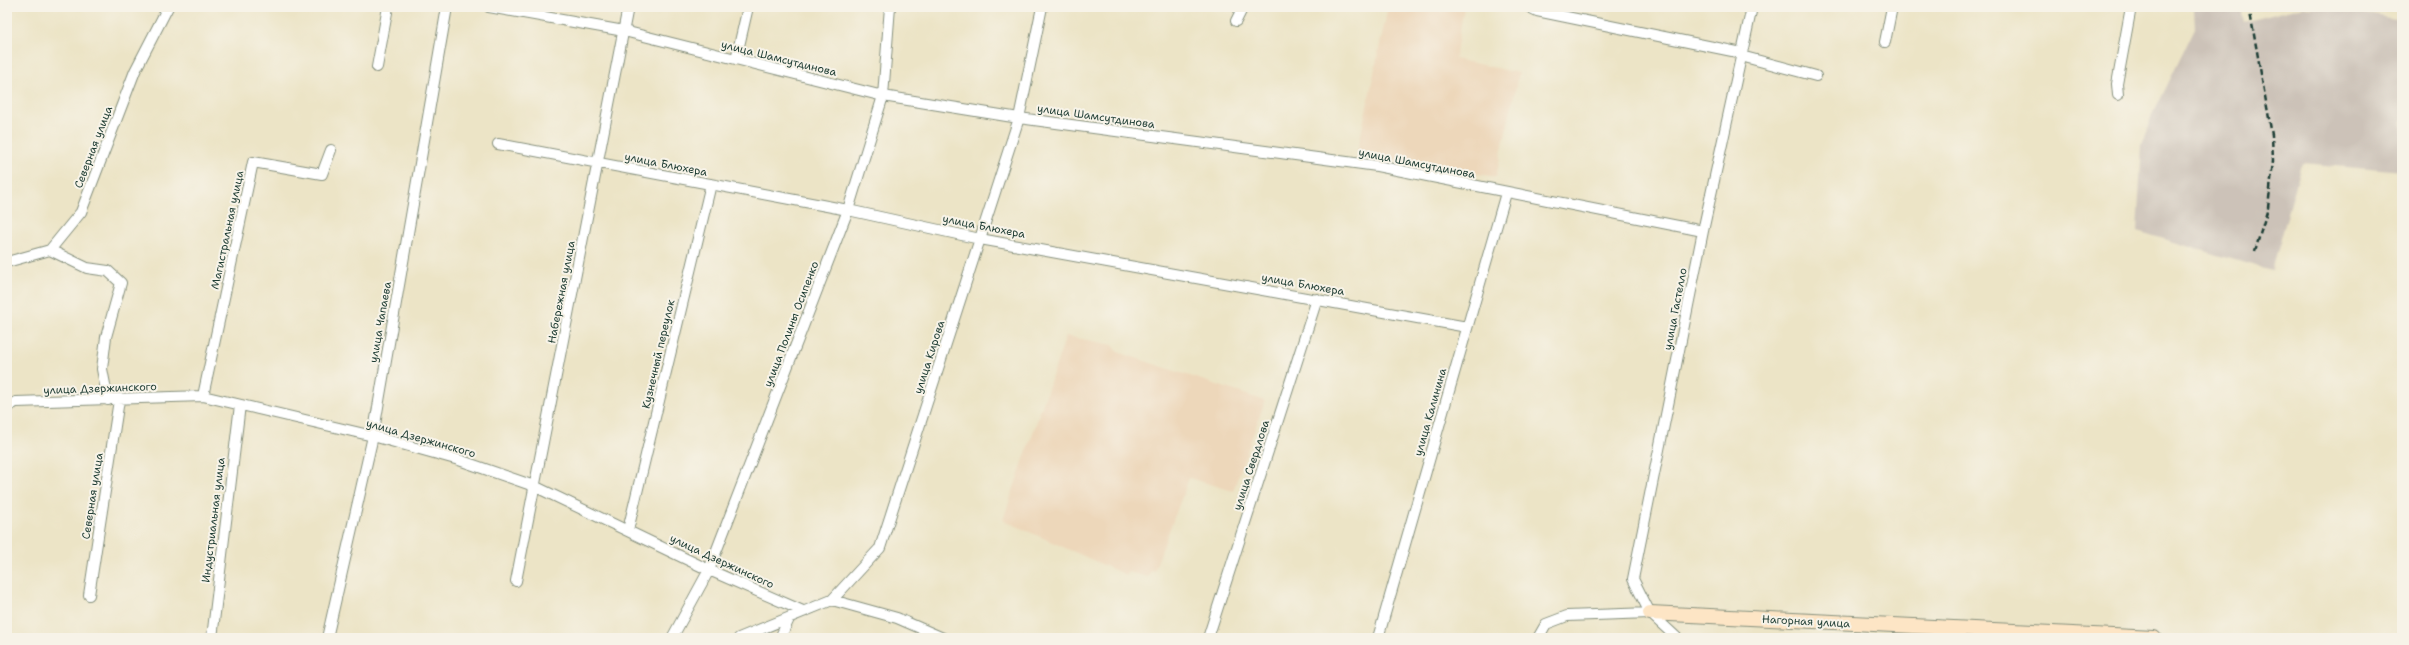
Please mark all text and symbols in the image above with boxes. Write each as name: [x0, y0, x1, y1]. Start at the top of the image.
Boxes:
street label: улица Шамсутдинова: [719, 37, 838, 80]
street label: улица Шамсутдинова: [1036, 101, 1156, 132]
street label: Северная улица: [71, 104, 116, 191]
street label: улица Шамсутдинова: [1357, 145, 1477, 182]
street label: улица Блюхера: [623, 149, 709, 180]
street label: Магистральная улица: [208, 169, 247, 291]
street label: улица Блюхера: [941, 211, 1027, 242]
street label: Набережная улица: [544, 239, 579, 345]
street label: улица Полины Осипенко: [760, 259, 823, 389]
street label: улица Гастелло: [1660, 266, 1691, 352]
street label: улица Блюхера: [1260, 270, 1346, 299]
street label: улица Чапаева: [366, 280, 395, 364]
street label: Кузнечный переулок: [639, 298, 678, 410]
street label: улица Кирова: [911, 318, 948, 396]
street label: улица Калинина: [1411, 366, 1450, 458]
street label: улица Дзержинского: [43, 379, 157, 398]
street label: улица Дзержинского: [364, 416, 478, 461]
street label: улица Свердлова: [1230, 418, 1273, 512]
street label: Северная улица: [78, 452, 107, 540]
street label: Индустриальная улица: [198, 456, 229, 584]
street label: улица Дзержинского: [667, 531, 777, 592]
street label: Нагорная улица: [1762, 612, 1851, 631]

